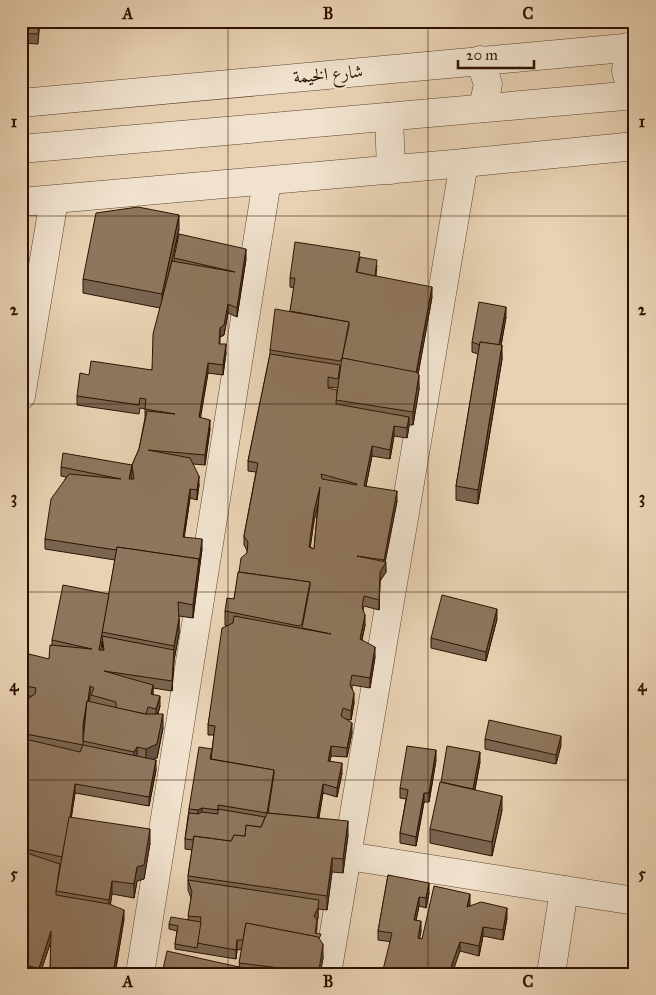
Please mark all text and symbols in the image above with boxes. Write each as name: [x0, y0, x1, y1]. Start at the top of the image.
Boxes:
text: A: [122, 4, 134, 23]
text: B: [323, 4, 333, 23]
text: C: [523, 4, 534, 23]
scale bar: [458, 38, 535, 70]
text: 20 m: [466, 46, 498, 64]
street label: شارع الخيمة: [292, 60, 364, 92]
text: 1: [11, 112, 18, 131]
text: 1: [639, 112, 646, 131]
text: 2: [10, 300, 19, 319]
text: 2: [638, 300, 647, 319]
text: 3: [11, 488, 17, 508]
text: 3: [639, 488, 645, 508]
text: 4: [10, 676, 20, 696]
text: 4: [638, 676, 648, 696]
text: 5: [10, 864, 18, 883]
text: 5: [638, 864, 646, 883]
text: A: [122, 972, 134, 991]
text: B: [323, 972, 333, 991]
text: C: [523, 972, 534, 991]

